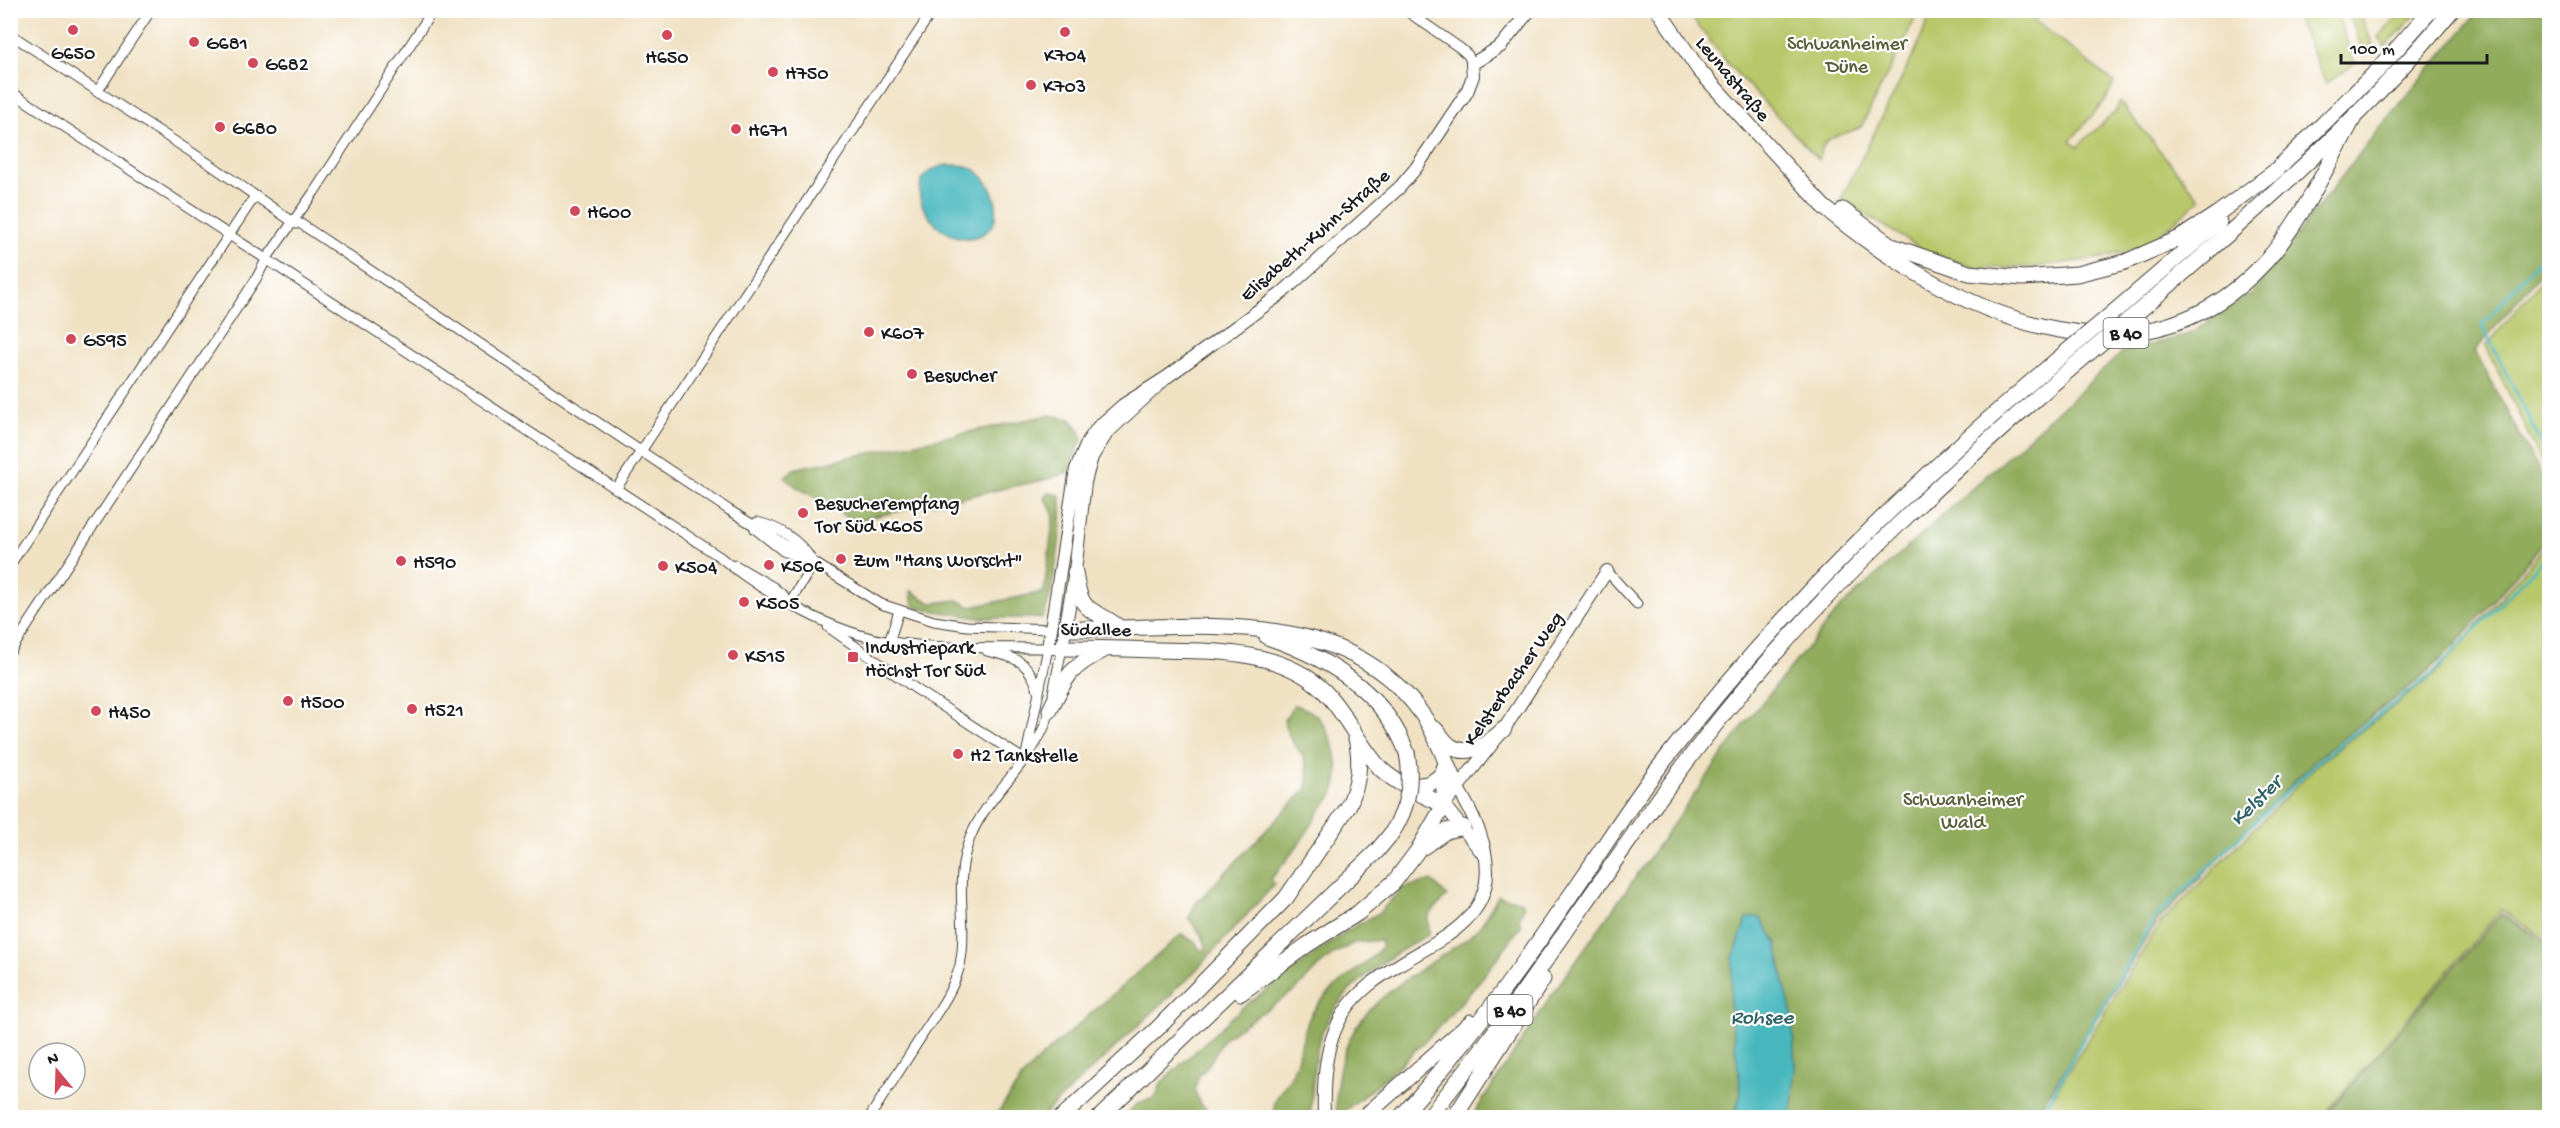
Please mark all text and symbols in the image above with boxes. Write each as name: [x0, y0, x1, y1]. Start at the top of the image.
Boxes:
marker: G650: [66, 23, 80, 37]
marker: K704: [1058, 25, 1072, 39]
scale bar: [2341, 27, 2486, 65]
marker: H650: [660, 28, 674, 42]
street label: Leunastraße: [1689, 33, 1774, 128]
place label: G681: [206, 34, 248, 57]
park label: Schwanheimer Düne: [1787, 34, 1909, 80]
marker: G681: [187, 35, 201, 49]
text: 100 m: [2349, 40, 2395, 61]
place label: G650: [51, 44, 95, 67]
place label: K704: [1044, 46, 1087, 69]
place label: H650: [645, 48, 689, 71]
place label: G682: [265, 55, 309, 78]
marker: G682: [246, 56, 260, 70]
place label: H750: [785, 64, 829, 87]
marker: H750: [766, 65, 780, 79]
place label: K703: [1043, 77, 1086, 100]
marker: K703: [1024, 78, 1038, 92]
place label: G680: [232, 119, 277, 142]
marker: G680: [213, 120, 227, 134]
place label: H671: [748, 121, 788, 144]
marker: H671: [729, 122, 743, 136]
street label: Elisabeth-Kuhn-Straße: [1237, 165, 1396, 308]
place label: H600: [587, 203, 631, 226]
marker: H600: [568, 204, 582, 218]
road number: B 40: [2104, 318, 2148, 348]
place label: K607: [881, 324, 925, 347]
marker: K607: [862, 325, 876, 339]
place label: G595: [83, 331, 127, 354]
marker: G595: [64, 332, 78, 346]
place label: Besucher: [923, 366, 998, 389]
marker: Besucher: [905, 367, 919, 381]
place label: Besucherempfang Tor Süd K605: [814, 494, 960, 540]
marker: Besucherempfang Tor Süd K605: [796, 506, 810, 520]
place label: Zum "Hans Worscht": [853, 551, 1023, 574]
marker: Zum "Hans Worscht": [834, 552, 848, 566]
place label: H590: [413, 553, 456, 576]
marker: H590: [394, 554, 408, 568]
place label: K506: [781, 557, 825, 580]
place label: K504: [675, 558, 718, 581]
marker: K506: [762, 558, 776, 572]
marker: K504: [656, 559, 670, 573]
place label: K505: [756, 594, 799, 617]
marker: K505: [737, 595, 751, 609]
street label: Kelsterbacher Weg: [1460, 608, 1570, 752]
street label: Südallee: [1060, 619, 1132, 644]
place label: Industriepark Höchst Tor Süd: [865, 638, 987, 684]
place label: K515: [745, 647, 785, 670]
marker: K515: [726, 648, 740, 662]
marker: Industriepark Höchst Tor Süd: [846, 650, 860, 664]
place label: H500: [300, 693, 345, 716]
marker: H500: [281, 694, 295, 708]
place label: H521: [424, 701, 464, 724]
marker: H521: [405, 702, 419, 716]
place label: H450: [108, 703, 151, 726]
marker: H450: [89, 704, 103, 718]
place label: H2 Tankstelle: [970, 746, 1079, 769]
marker: H2 Tankstelle: [951, 747, 965, 761]
water label: Kelster: [2227, 769, 2292, 833]
park label: Schwanheimer Wald: [1903, 790, 2025, 836]
road number: B 40: [1488, 995, 1532, 1025]
water label: Rohsee: [1731, 1007, 1794, 1032]
north arrow: [27, 1041, 87, 1101]
text: N: [45, 1049, 62, 1071]

